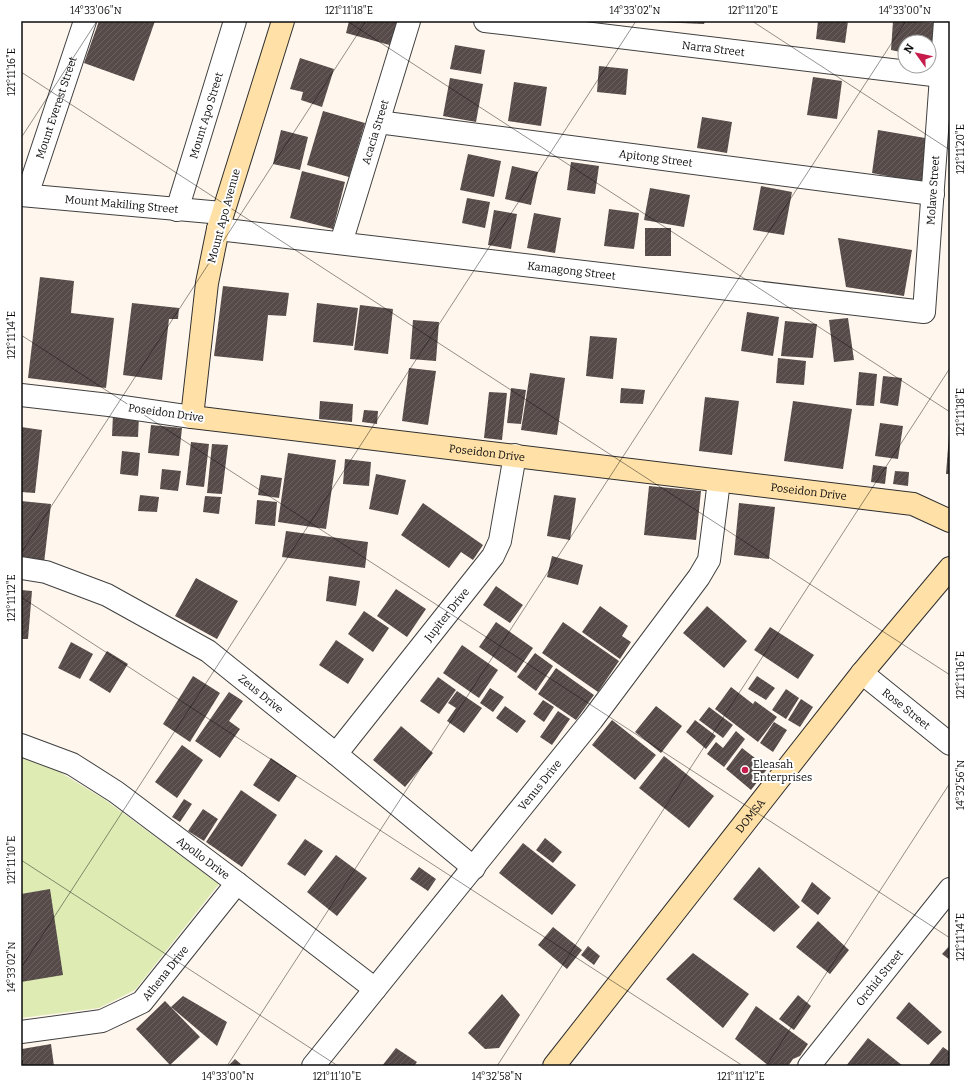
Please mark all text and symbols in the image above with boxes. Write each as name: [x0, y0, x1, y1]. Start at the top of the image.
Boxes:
text: 14°33'06"N: [70, 5, 122, 17]
text: 121°11'18"E: [325, 5, 373, 17]
text: 14°33'02"N: [610, 5, 660, 17]
text: 121°11'20"E: [728, 5, 778, 17]
text: 14°33'00"N: [879, 5, 931, 17]
north arrow: [897, 34, 937, 74]
street label: Narra Street: [681, 38, 745, 59]
text: N: [901, 41, 917, 56]
text: 121°11'16"E: [6, 48, 18, 96]
street label: Mount Everest Street: [33, 55, 79, 161]
street label: Mount Apo Street: [187, 71, 225, 160]
street label: Acacia Street: [359, 98, 391, 166]
text: 121°11'20"E: [955, 124, 967, 174]
street label: Apitong Street: [618, 147, 693, 169]
street label: Molave Street: [924, 155, 942, 225]
street label: Mount Apo Avenue: [205, 167, 243, 265]
street label: Mount Makiling Street: [64, 192, 179, 216]
street label: Kamagong Street: [527, 259, 616, 282]
text: 121°11'14"E: [6, 311, 18, 359]
text: 121°11'18"E: [955, 388, 967, 436]
street label: Poseidon Drive: [127, 401, 205, 425]
street label: Poseidon Drive: [448, 442, 526, 464]
street label: Poseidon Drive: [770, 480, 847, 502]
text: 121°11'12"E: [6, 574, 18, 622]
street label: Jupiter Drive: [421, 585, 472, 645]
text: 121°11'16"E: [955, 651, 967, 699]
street label: Zeus Drive: [236, 672, 286, 716]
street label: Rose Street: [880, 686, 933, 732]
street label: Venus Drive: [515, 757, 564, 813]
place label: Eleasah Enterprises: [753, 758, 812, 784]
text: 14°32'56"N: [955, 760, 967, 810]
marker: Eleasah Enterprises: [740, 765, 750, 775]
street label: DOMSA: [733, 796, 768, 835]
street label: Apollo Drive: [175, 834, 232, 882]
text: 121°11'10"E: [6, 836, 18, 884]
text: 121°11'14"E: [955, 913, 967, 961]
text: 14°33'02"N: [6, 942, 18, 992]
street label: Athena Drive: [139, 943, 191, 1003]
street label: Orchid Street: [853, 947, 906, 1008]
text: 14°33'00"N: [202, 1071, 254, 1083]
text: 121°11'10"E: [313, 1071, 361, 1083]
text: 14°32'58"N: [472, 1071, 522, 1083]
text: 121°11'12"E: [717, 1071, 765, 1083]

